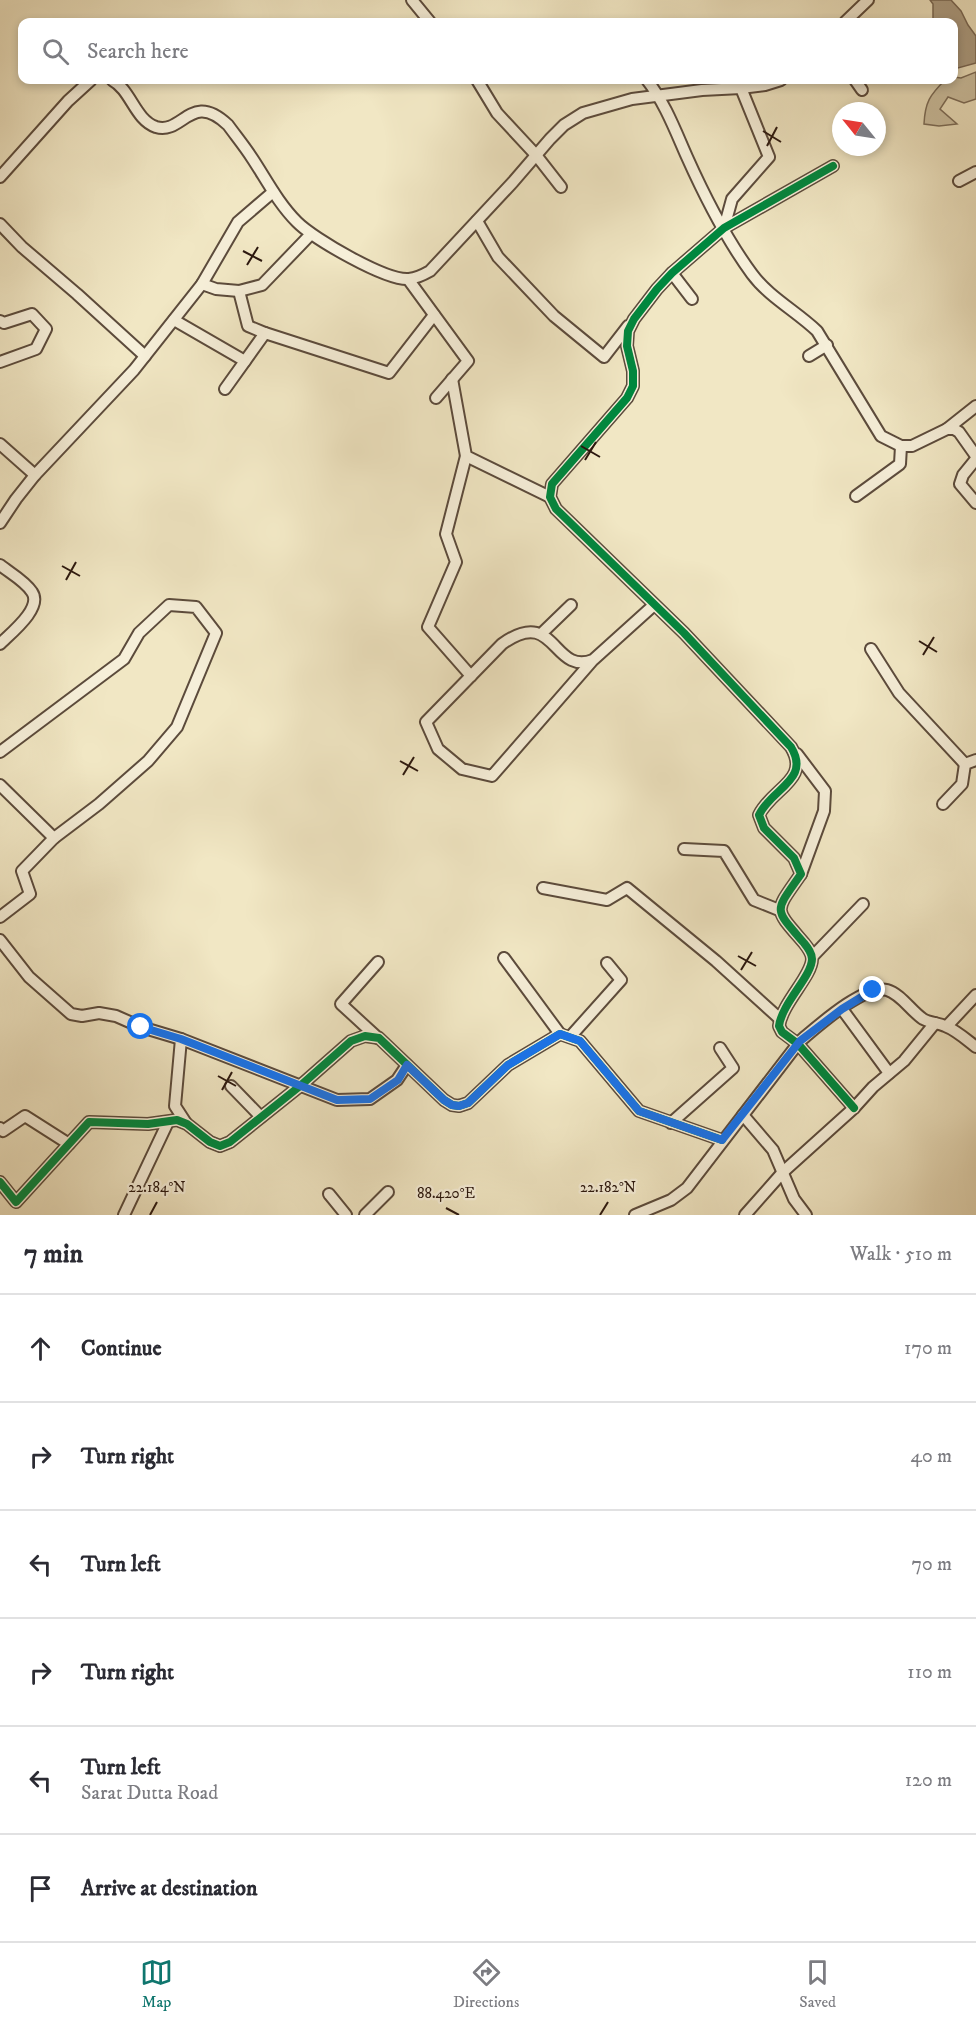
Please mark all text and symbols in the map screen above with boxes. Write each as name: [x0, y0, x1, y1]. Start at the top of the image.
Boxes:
search box: [18, 18, 958, 84]
icon: search: [39, 35, 72, 68]
text: Search here: [87, 38, 189, 65]
north arrow: [832, 102, 886, 156]
route end: [859, 976, 885, 1002]
route start: [127, 1013, 153, 1039]
text: 22.184°N: [128, 1178, 186, 1197]
text: 22.182°N: [580, 1178, 636, 1197]
text: 88.420°E: [417, 1184, 475, 1203]
text: 7 min: [24, 1238, 83, 1271]
text: Walk · 510 m: [850, 1242, 952, 1267]
icon: ahead: [24, 1332, 57, 1365]
text: Continue: [81, 1335, 162, 1362]
text: 170 m: [904, 1336, 952, 1361]
icon: right: [24, 1440, 57, 1473]
text: Turn right: [81, 1443, 174, 1470]
text: 40 m: [910, 1444, 952, 1469]
icon: left: [24, 1548, 57, 1581]
text: Turn left: [81, 1551, 161, 1578]
text: 70 m: [911, 1552, 952, 1577]
icon: right: [24, 1656, 57, 1689]
text: Turn right: [81, 1659, 174, 1686]
text: 110 m: [907, 1660, 952, 1685]
text: Turn left: [81, 1754, 161, 1781]
icon: left: [24, 1764, 57, 1797]
text: 120 m: [905, 1768, 952, 1793]
text: Sarat Dutta Road: [81, 1781, 218, 1806]
icon: arrive: [24, 1872, 57, 1905]
text: Arrive at destination: [81, 1875, 258, 1902]
tab: Map: [140, 1956, 173, 2012]
tab: Directions: [453, 1956, 519, 2012]
tab: Saved: [799, 1956, 836, 2012]

